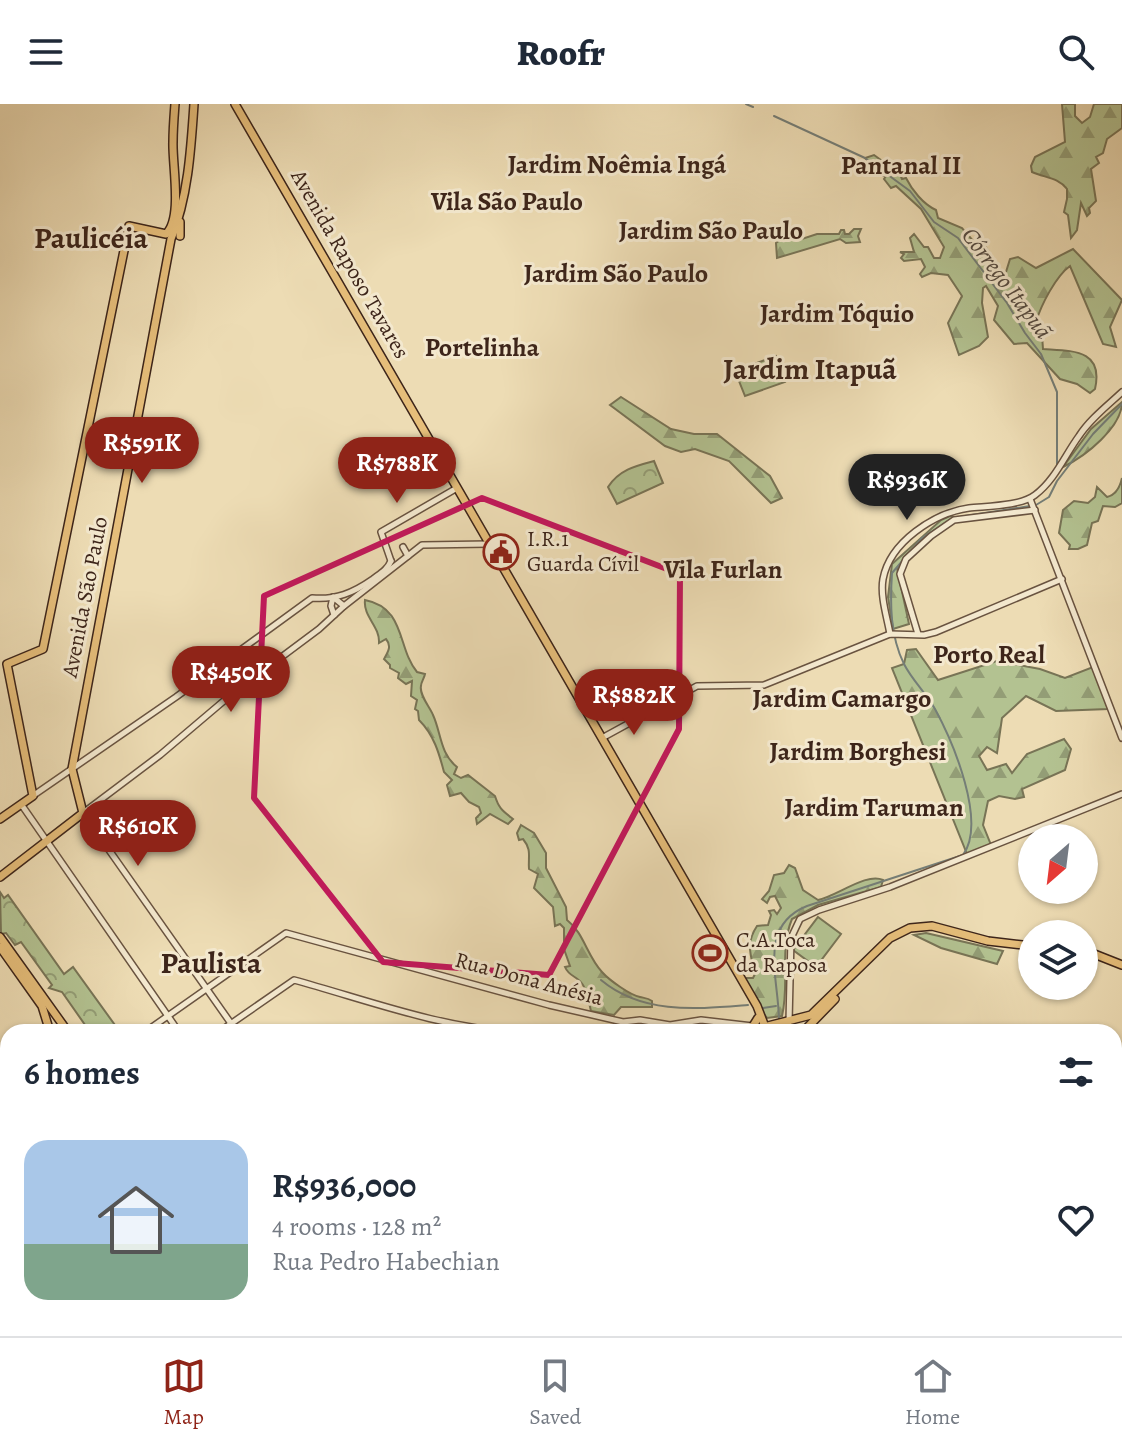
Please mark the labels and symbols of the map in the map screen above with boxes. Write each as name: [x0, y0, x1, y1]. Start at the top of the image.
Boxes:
district label: Jardim Noêmia Ingá: [508, 147, 727, 182]
district label: Pantanal II: [841, 148, 961, 183]
street label: Avenida Raposo Tavares: [283, 163, 416, 364]
district label: Vila São Paulo: [430, 184, 583, 219]
district label: Jardim São Paulo: [619, 213, 803, 248]
district label: Paulicéia: [34, 218, 148, 258]
water label: Córrego Itapuã: [954, 221, 1060, 346]
district label: Jardim São Paulo: [524, 256, 708, 291]
district label: Jardim Tóquio: [760, 296, 914, 331]
district label: Portelinha: [425, 330, 540, 365]
district label: Jardim Itapuã: [723, 349, 897, 389]
pin: R$591K: [77, 417, 207, 485]
pin: R$788K: [332, 437, 462, 505]
pin: R$936K: [842, 454, 972, 522]
street label: Avenida São Paulo: [55, 514, 115, 681]
place label: I.R.1 Guarda Cívil: [527, 524, 639, 579]
public building icon: I.R.1 Guarda Cívil: [482, 533, 520, 571]
district label: Vila Furlan: [663, 552, 783, 587]
district label: Porto Real: [933, 637, 1045, 672]
pin: R$450K: [166, 646, 296, 714]
pin: R$882K: [569, 669, 699, 737]
district label: Jardim Camargo: [752, 681, 932, 716]
district label: Jardim Borghesi: [770, 734, 946, 769]
district label: Jardim Taruman: [784, 790, 964, 825]
pin: R$610K: [73, 800, 203, 868]
north arrow: [1018, 824, 1098, 904]
place label: C.A.Toca da Raposa: [736, 925, 828, 980]
sports icon: C.A.Toca da Raposa: [691, 934, 729, 972]
district label: Paulista: [161, 943, 262, 983]
street label: Rua Dona Anésia: [452, 945, 607, 1013]

